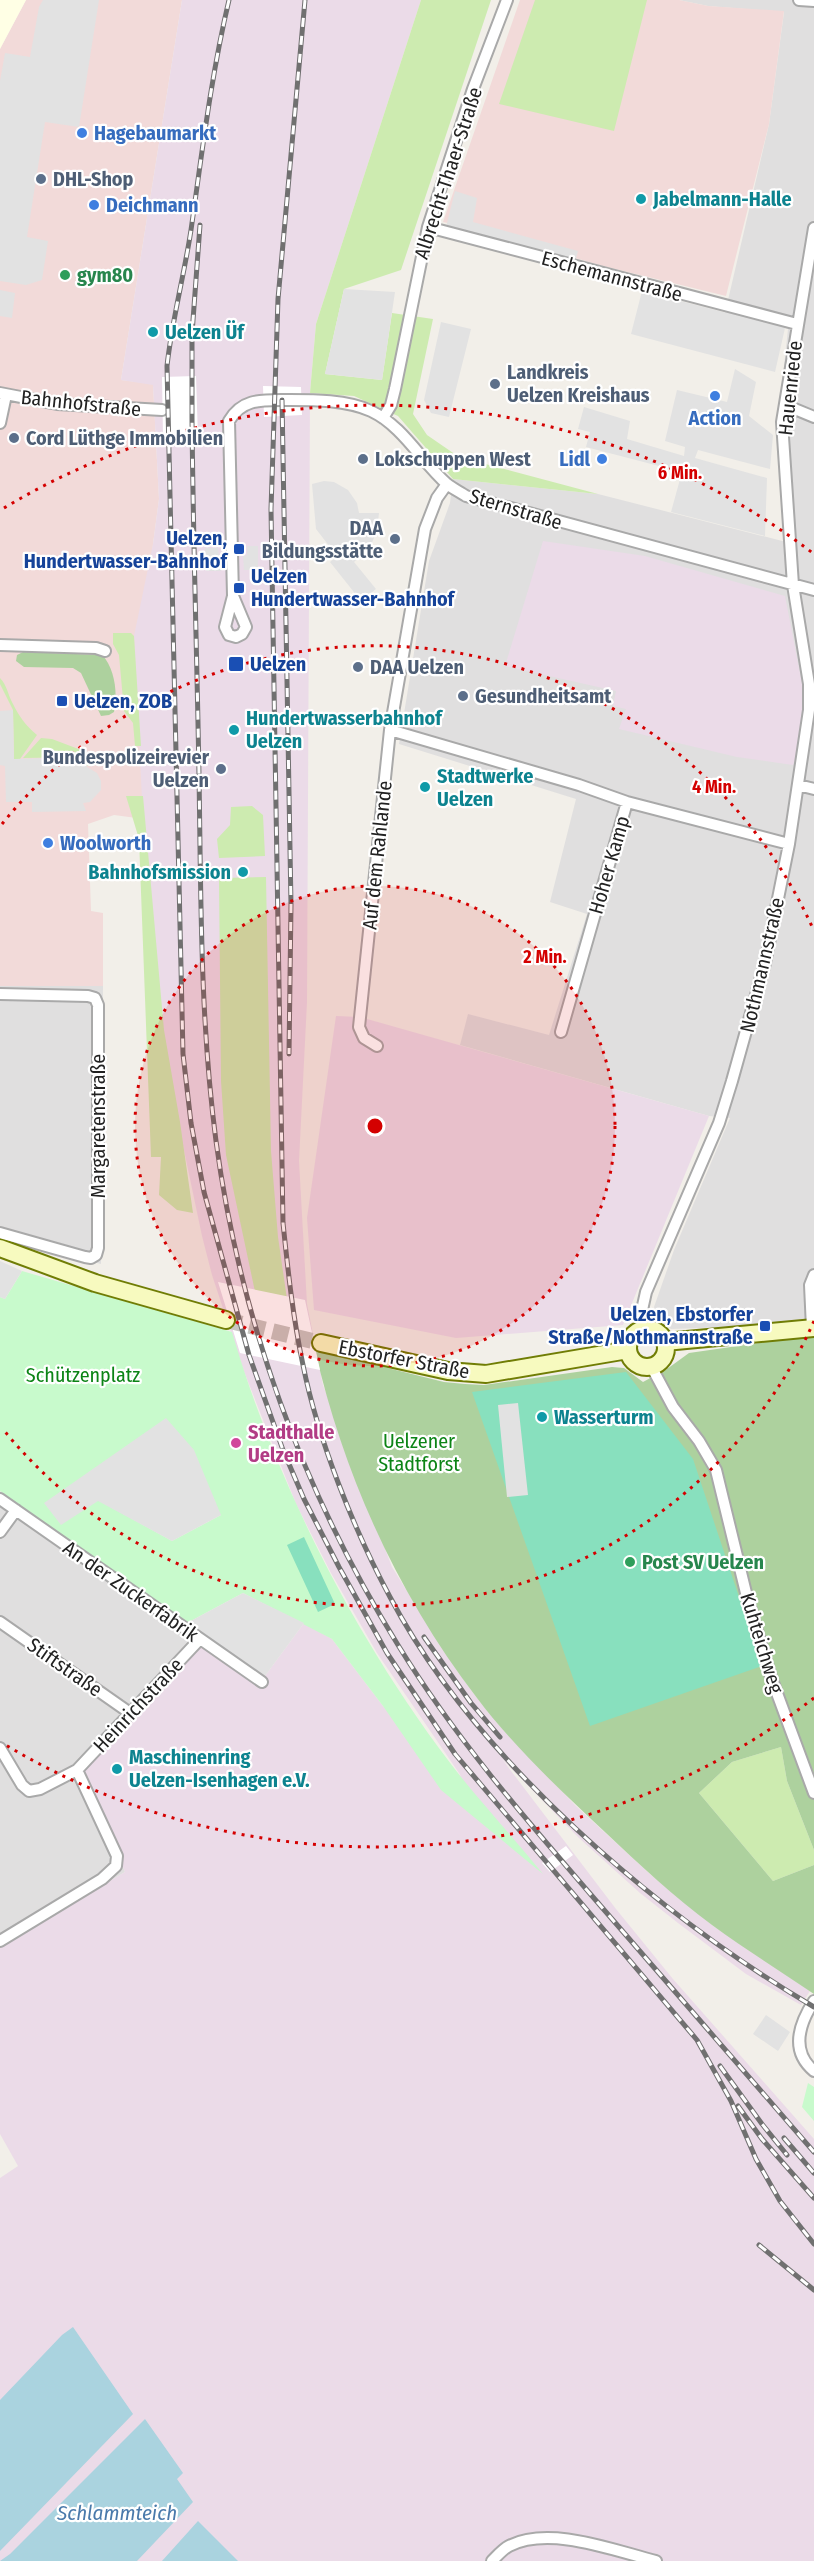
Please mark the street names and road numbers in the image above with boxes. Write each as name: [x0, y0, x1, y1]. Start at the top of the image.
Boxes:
street label: Albrecht-Thaer-Straße: [409, 84, 487, 262]
street label: Eschemannstraße: [539, 246, 685, 306]
street label: Hauenriede: [773, 339, 807, 437]
street label: Bahnhofstraße: [20, 385, 142, 421]
street label: Sternstraße: [467, 484, 565, 534]
street label: Auf dem Rahlande: [357, 779, 397, 931]
street label: Hoher Kamp: [584, 813, 634, 917]
street label: Nothmannstraße: [735, 895, 789, 1035]
street label: Margaretenstraße: [86, 1054, 110, 1198]
street label: Ebstorfer Straße: [336, 1335, 472, 1383]
street label: An der Zuckerfabrik: [59, 1535, 204, 1647]
street label: Kuhteichweg: [735, 1590, 789, 1697]
street label: Stiftstraße: [23, 1633, 107, 1701]
street label: Heinrichstraße: [88, 1653, 188, 1757]

